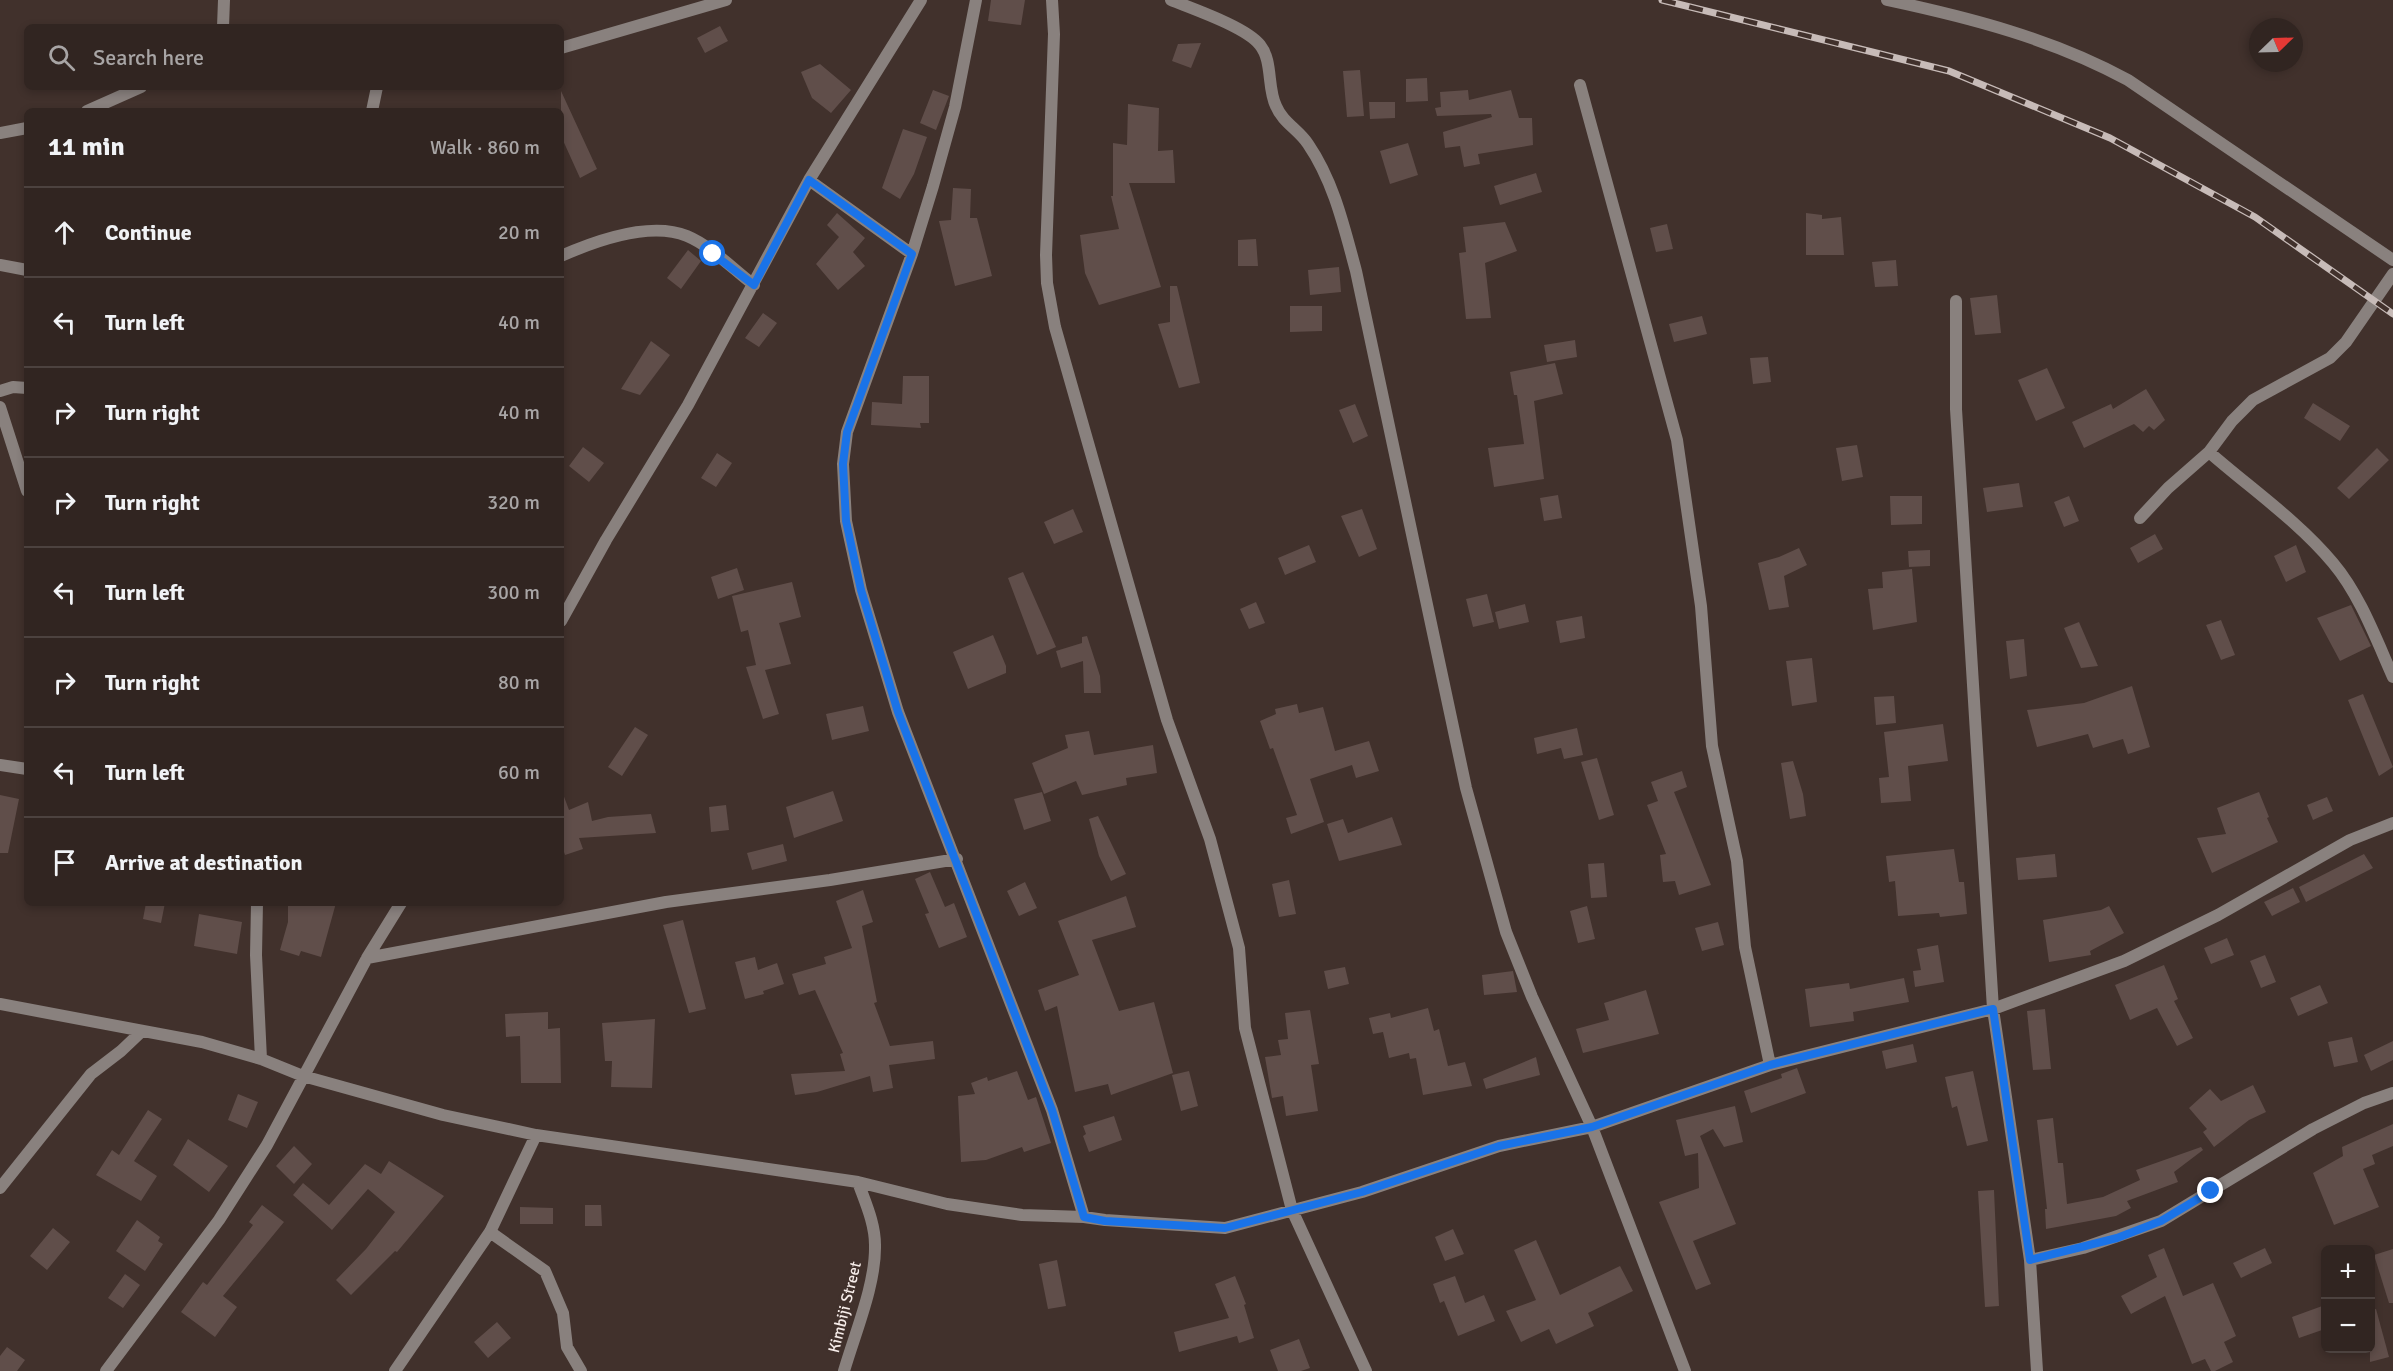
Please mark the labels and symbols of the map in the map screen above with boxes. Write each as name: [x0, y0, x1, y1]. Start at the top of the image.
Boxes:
north arrow: [2249, 18, 2303, 72]
route start: [699, 240, 725, 266]
route end: [2197, 1177, 2223, 1203]
street label: Kimbiji Street: [824, 1259, 866, 1355]

